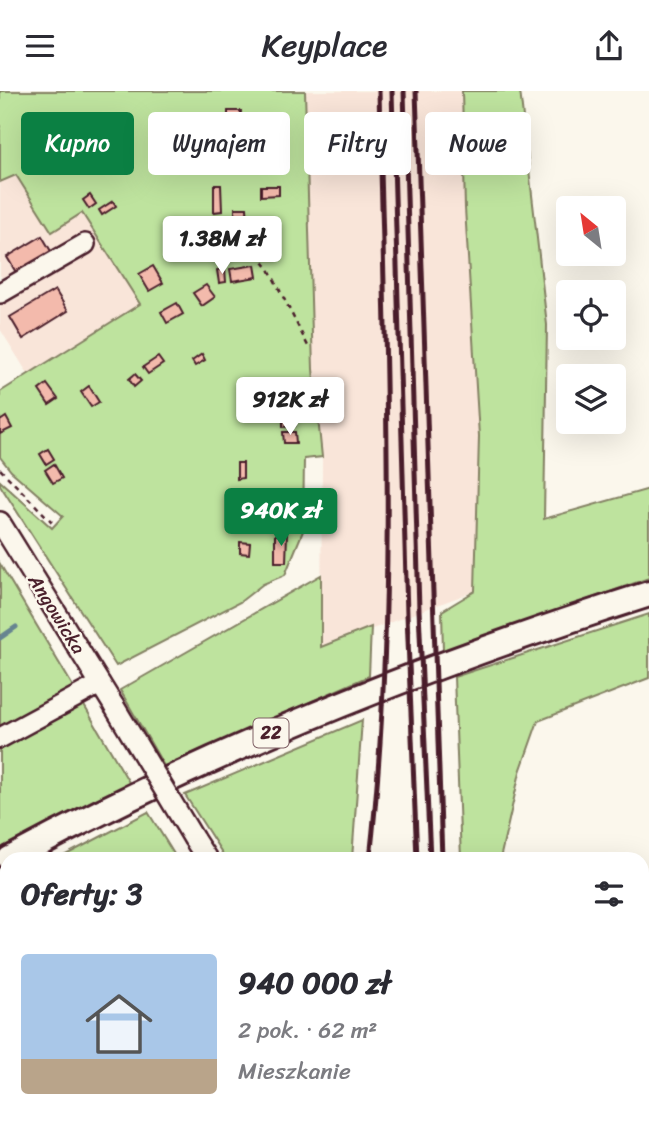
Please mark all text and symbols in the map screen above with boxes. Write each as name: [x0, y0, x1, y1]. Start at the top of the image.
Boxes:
text: Keyplace: [262, 17, 387, 74]
icon: menu: [21, 27, 59, 65]
icon: share: [590, 27, 628, 65]
chip: Kupno: [21, 112, 134, 175]
chip: Wynajem: [148, 112, 290, 175]
chip: Filtry: [304, 112, 411, 175]
chip: Nowe: [425, 112, 531, 175]
north arrow: [556, 196, 626, 266]
map controls: [556, 196, 626, 434]
pin: 1.38M zł: [150, 216, 294, 276]
text: 1.38M zł: [179, 218, 265, 259]
button: locate: [556, 280, 626, 350]
button: layers: [556, 364, 626, 434]
pin: 912K zł: [225, 377, 355, 437]
text: 912K zł: [252, 379, 328, 420]
pin: 940K zł: [216, 489, 346, 548]
text: 940K zł: [240, 490, 322, 531]
street label: Angowicka: [19, 566, 95, 661]
road number: 22: [254, 719, 288, 747]
text: Oferty: 3: [21, 867, 142, 921]
icon: filters: [590, 875, 628, 913]
text: 940 000 zł: [238, 956, 391, 1010]
icon: home: [77, 982, 161, 1066]
text: 2 pok. · 62 m²: [238, 1010, 377, 1051]
text: Mieszkanie: [238, 1051, 351, 1092]

